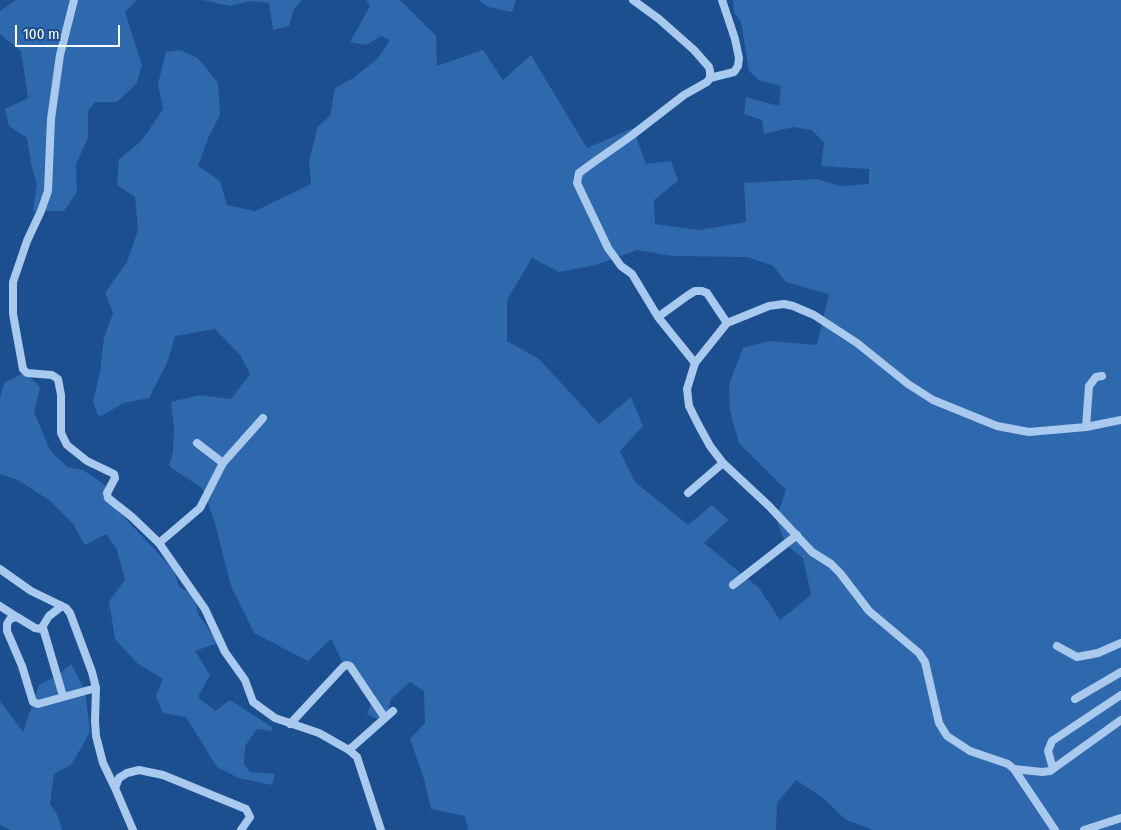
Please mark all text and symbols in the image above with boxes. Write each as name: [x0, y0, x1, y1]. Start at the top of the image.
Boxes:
scale bar: [18, 15, 122, 47]
text: 100 m: [23, 25, 60, 43]

